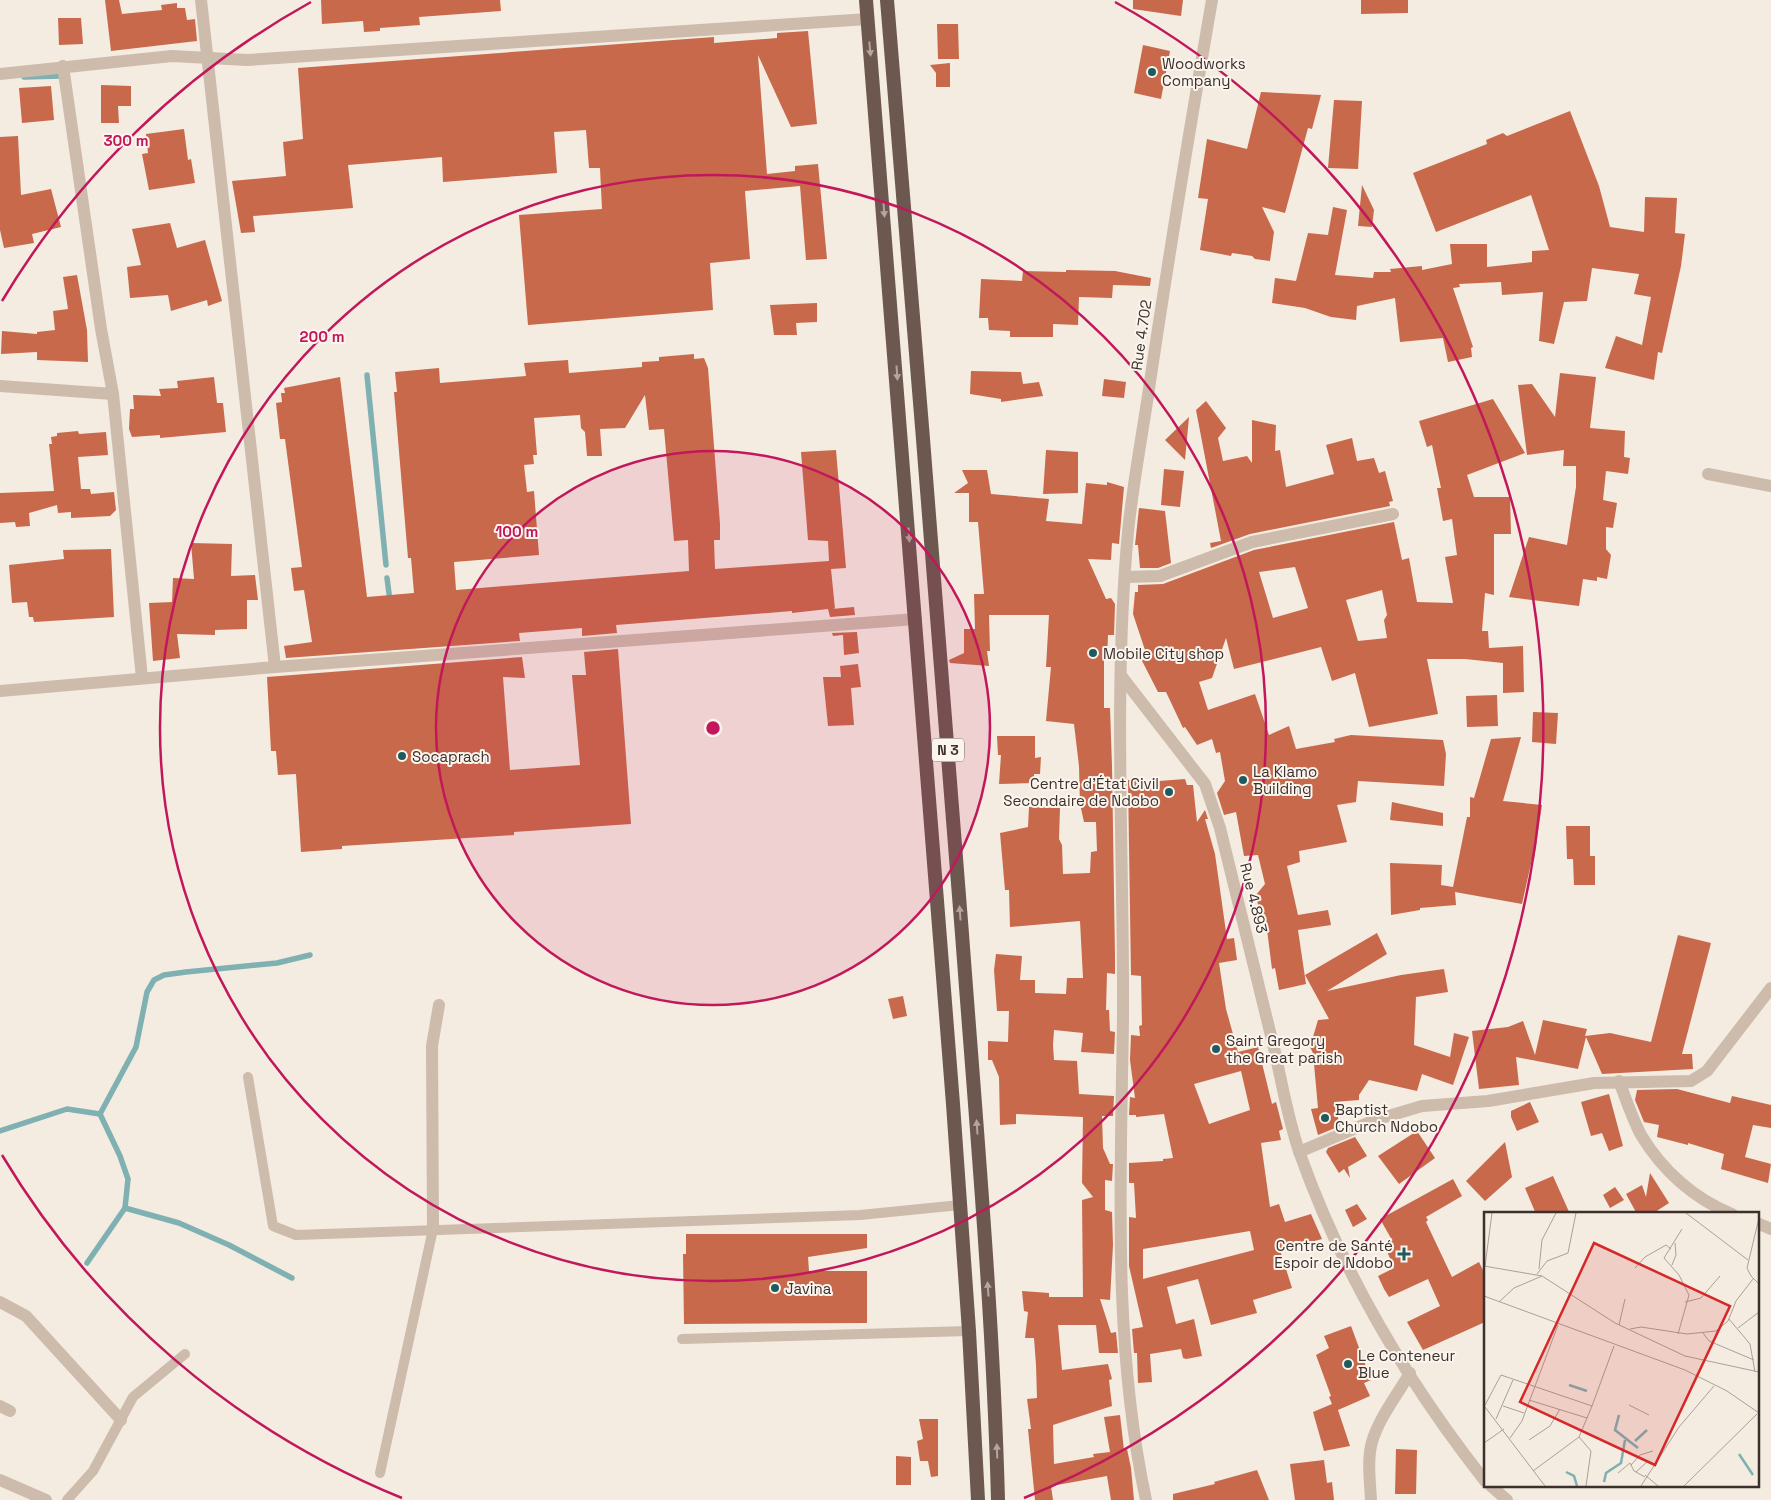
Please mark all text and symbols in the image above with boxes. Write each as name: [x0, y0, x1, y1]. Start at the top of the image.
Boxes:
one-way arrow: [866, 41, 874, 57]
place label: Woodworks Company: [1162, 54, 1246, 90]
marker: Woodworks Company: [1146, 66, 1158, 78]
text: 300 m: [103, 131, 149, 150]
one-way arrow: [880, 203, 888, 219]
street label: Rue 4.702: [1127, 299, 1155, 371]
text: 200 m: [300, 327, 344, 346]
one-way arrow: [893, 365, 901, 381]
text: 100 m: [496, 522, 538, 541]
one-way arrow: [905, 527, 913, 543]
place label: Mobile City shop: [1103, 644, 1224, 663]
marker: Mobile City shop: [1087, 647, 1099, 659]
centre of rings: [704, 719, 722, 737]
road number: N 3: [932, 738, 964, 762]
place label: Socaprach: [412, 747, 490, 766]
marker: Socaprach: [396, 750, 408, 762]
place label: La Klamo Building: [1253, 762, 1317, 798]
place label: Centre d’État Civil Secondaire de Ndobo: [1003, 774, 1159, 810]
marker: La Klamo Building: [1237, 774, 1249, 786]
marker: Centre d’État Civil Secondaire de Ndobo: [1163, 786, 1175, 798]
street label: Rue 4.893: [1236, 861, 1272, 935]
one-way arrow: [956, 904, 964, 920]
place label: Saint Gregory the Great parish: [1226, 1031, 1343, 1067]
marker: Saint Gregory the Great parish: [1210, 1043, 1222, 1055]
place label: Baptist Church Ndobo: [1335, 1100, 1438, 1136]
marker: Baptist Church Ndobo: [1319, 1112, 1331, 1124]
one-way arrow: [972, 1119, 980, 1135]
inset map: [1484, 1212, 1758, 1488]
place label: Centre de Santé Espoir de Ndobo: [1274, 1236, 1393, 1272]
marker: Centre de Santé Espoir de Ndobo: [1397, 1247, 1411, 1261]
place label: Javina: [785, 1279, 832, 1298]
one-way arrow: [984, 1281, 992, 1297]
marker: Javina: [769, 1282, 781, 1294]
place label: Le Conteneur Blue: [1358, 1346, 1456, 1382]
marker: Le Conteneur Blue: [1342, 1358, 1354, 1370]
one-way arrow: [992, 1443, 1000, 1459]

